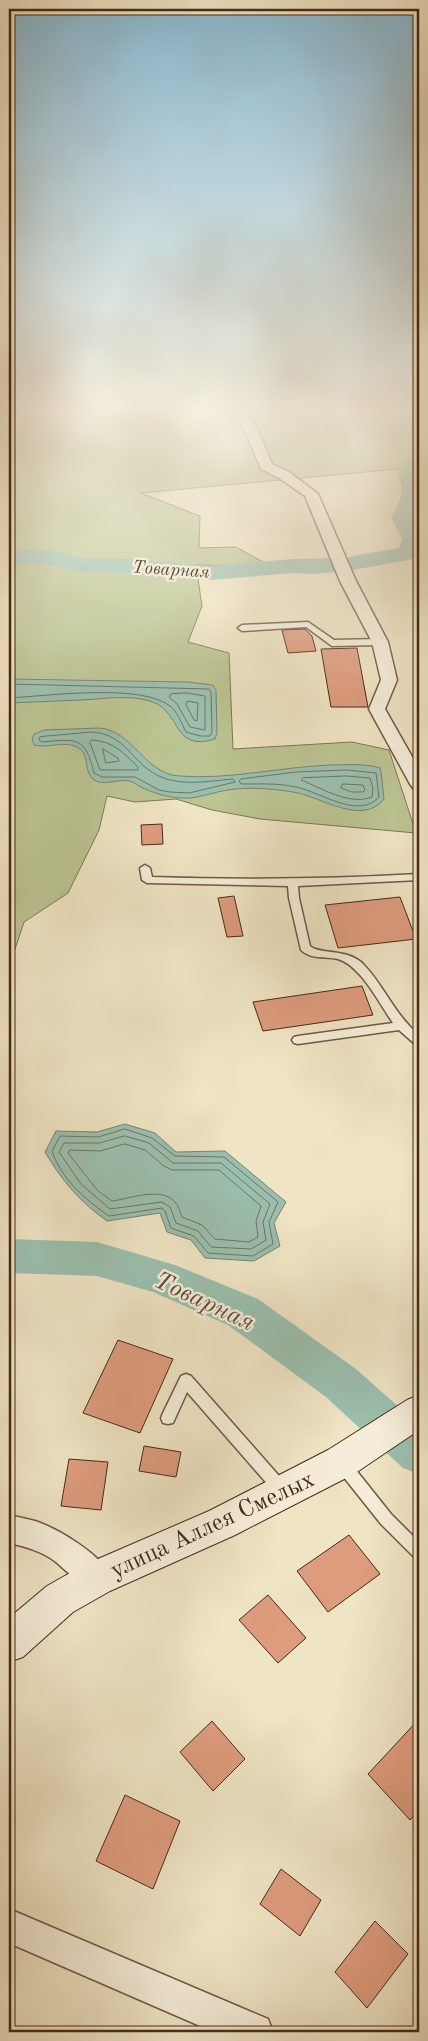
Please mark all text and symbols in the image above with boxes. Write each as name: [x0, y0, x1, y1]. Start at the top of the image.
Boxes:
water label: Товарная: [132, 558, 210, 582]
water label: Товарная: [150, 1268, 258, 1336]
street label: улица Аллея Смелых: [107, 1468, 319, 1584]

